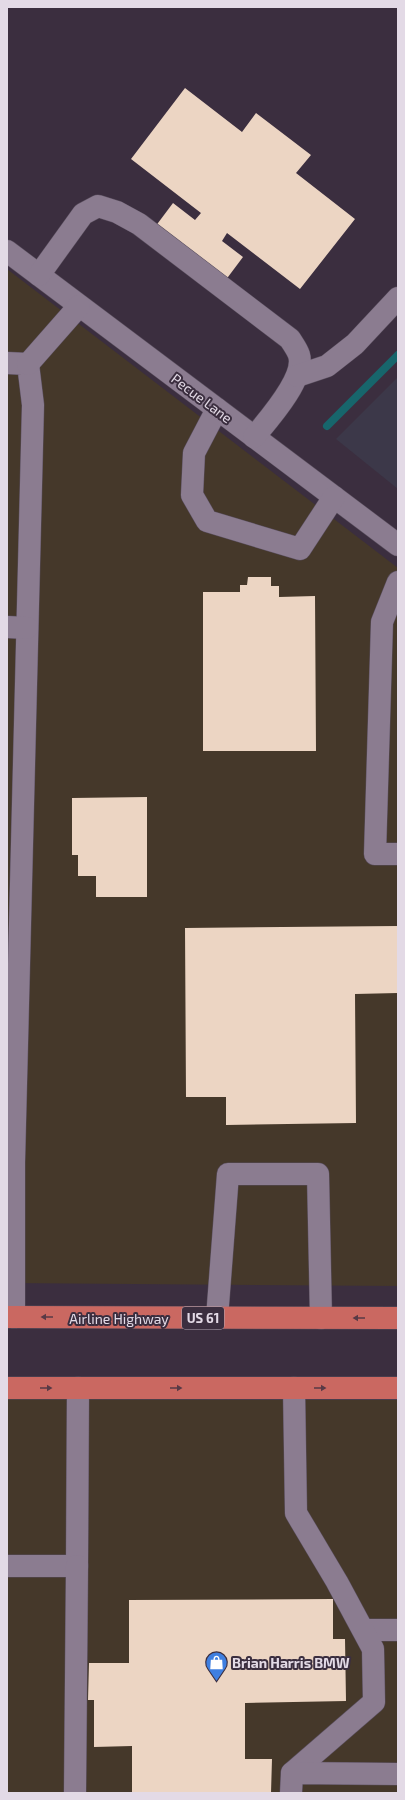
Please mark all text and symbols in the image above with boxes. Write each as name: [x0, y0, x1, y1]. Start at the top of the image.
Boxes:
street label: Pecue Lane: [168, 370, 236, 426]
road number: US 61: [182, 1307, 224, 1329]
street label: Airline Highway: [69, 1310, 169, 1327]
one-way arrow: [40, 1314, 53, 1320]
one-way arrow: [352, 1315, 365, 1321]
one-way arrow: [40, 1385, 53, 1391]
one-way arrow: [170, 1385, 183, 1391]
one-way arrow: [314, 1385, 327, 1391]
shop icon: Brian Harris BMW: [204, 1649, 230, 1682]
place label: Brian Harris BMW: [232, 1654, 350, 1671]

